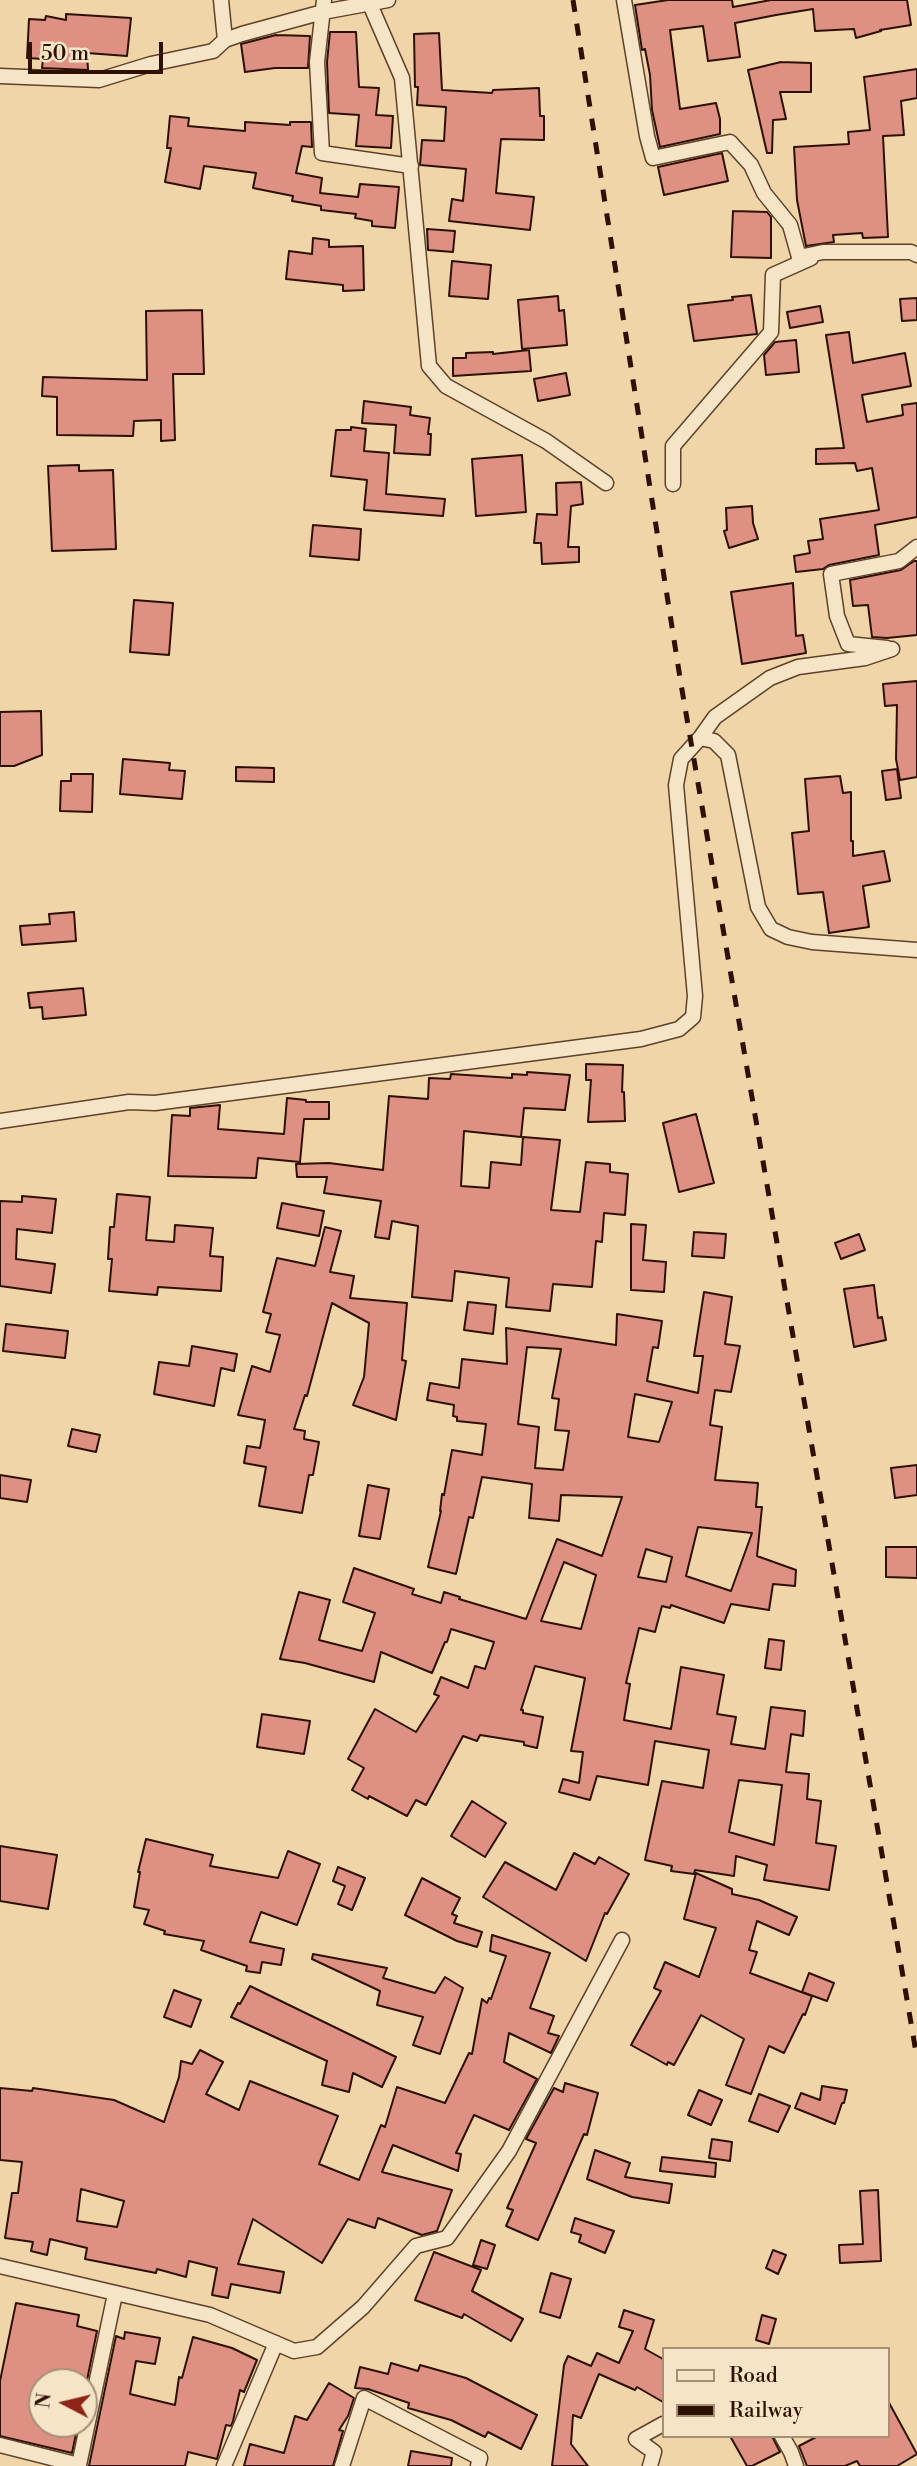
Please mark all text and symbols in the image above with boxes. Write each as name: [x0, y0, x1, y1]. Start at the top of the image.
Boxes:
scale bar: [32, 28, 166, 72]
text: 50 m: [41, 41, 89, 67]
legend: [662, 2347, 889, 2438]
text: Road: [729, 2363, 778, 2389]
north arrow: [28, 2368, 98, 2438]
text: N: [31, 2392, 57, 2410]
text: Railway: [729, 2398, 803, 2424]

